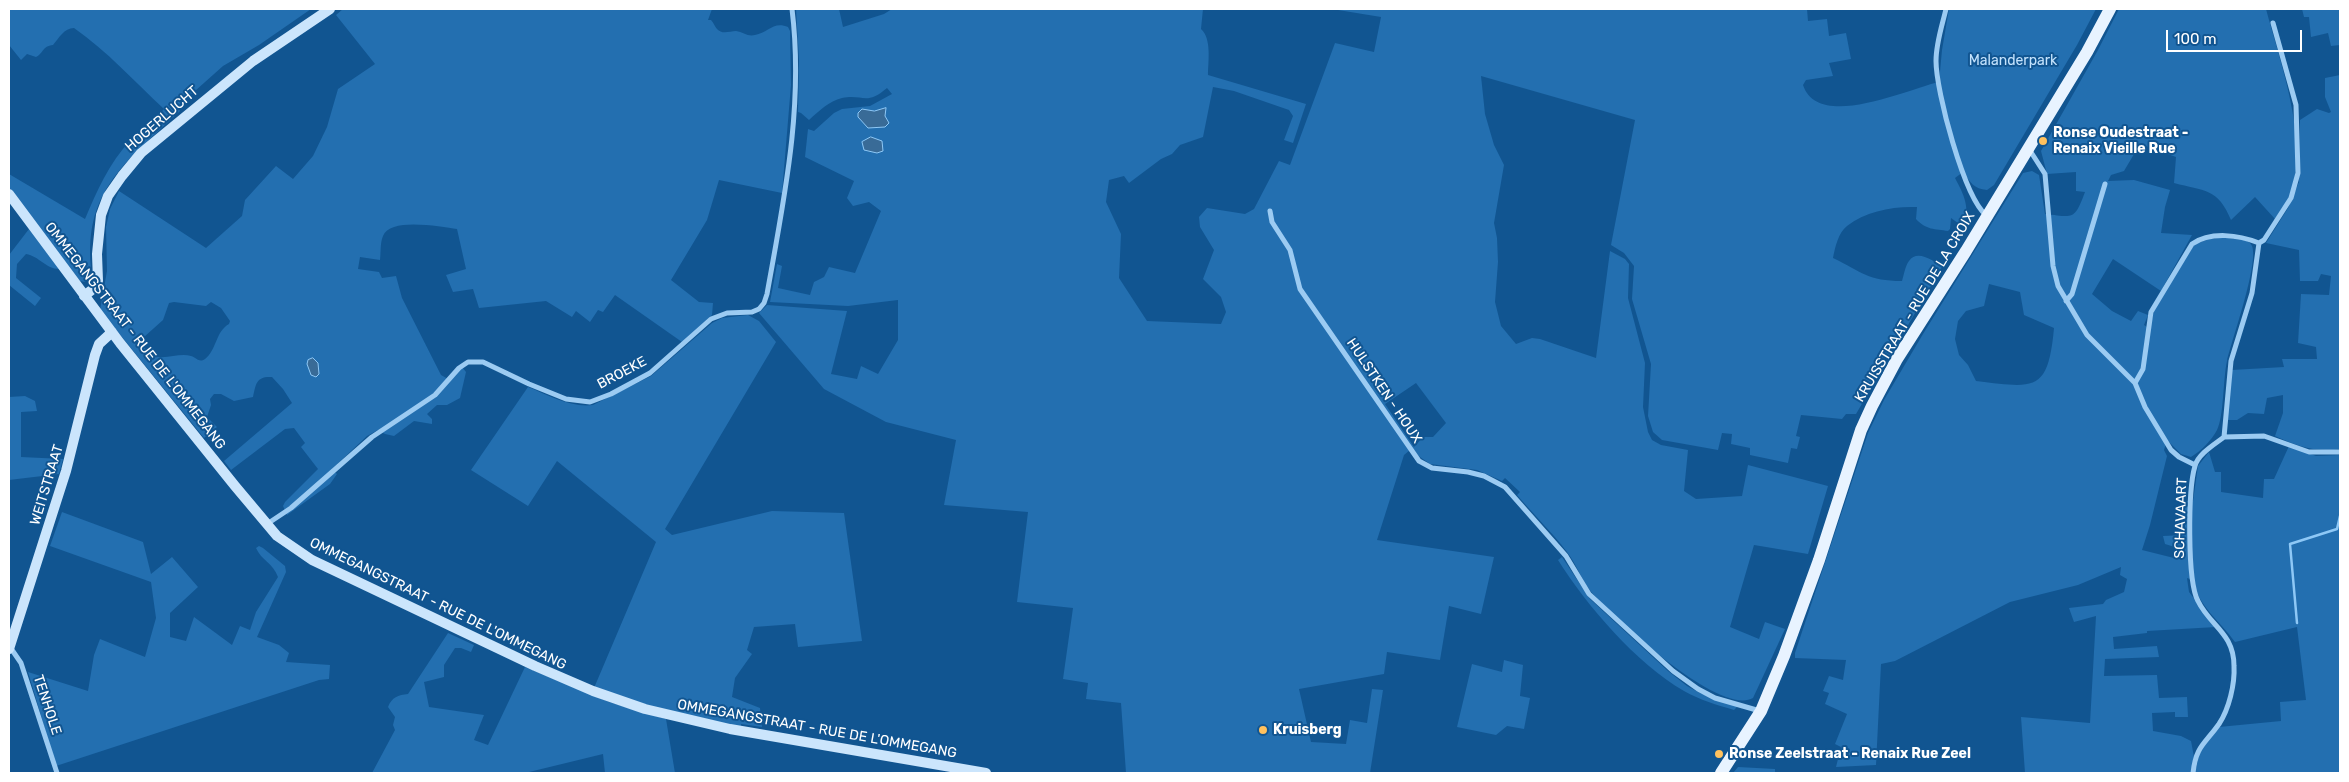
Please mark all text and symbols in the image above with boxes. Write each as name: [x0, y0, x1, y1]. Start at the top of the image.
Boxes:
scale bar: [2169, 20, 2305, 52]
text: 100 m: [2174, 30, 2216, 48]
park label: Malanderpark: [1969, 53, 2057, 69]
street label: HOGERLUCHT: [122, 83, 202, 155]
place label: Ronse Oudestraat - Renaix Vieille Rue: [2053, 125, 2188, 158]
marker: Ronse Oudestraat - Renaix Vieille Rue: [2037, 135, 2049, 147]
street label: KRUISSTRAAT - RUE DE LA CROIX: [1851, 209, 1979, 405]
street label: OMMEGANGSTRAAT - RUE DE L'OMMEGANG: [41, 219, 229, 453]
street label: HULSTKEN - HOUX: [1343, 335, 1425, 447]
street label: BROEKE: [594, 353, 650, 393]
street label: WEITSTRAAT: [27, 443, 67, 527]
street label: SCHAVAART: [2171, 477, 2191, 559]
street label: OMMEGANGSTRAAT - RUE DE L'OMMEGANG: [307, 534, 569, 674]
street label: TENHOLE: [29, 673, 65, 737]
street label: OMMEGANGSTRAAT - RUE DE L'OMMEGANG: [676, 696, 958, 762]
place label: Kruisberg: [1273, 722, 1342, 738]
marker: Kruisberg: [1257, 724, 1269, 736]
place label: Ronse Zeelstraat - Renaix Rue Zeel: [1729, 746, 1971, 762]
marker: Ronse Zeelstraat - Renaix Rue Zeel: [1713, 748, 1725, 760]

